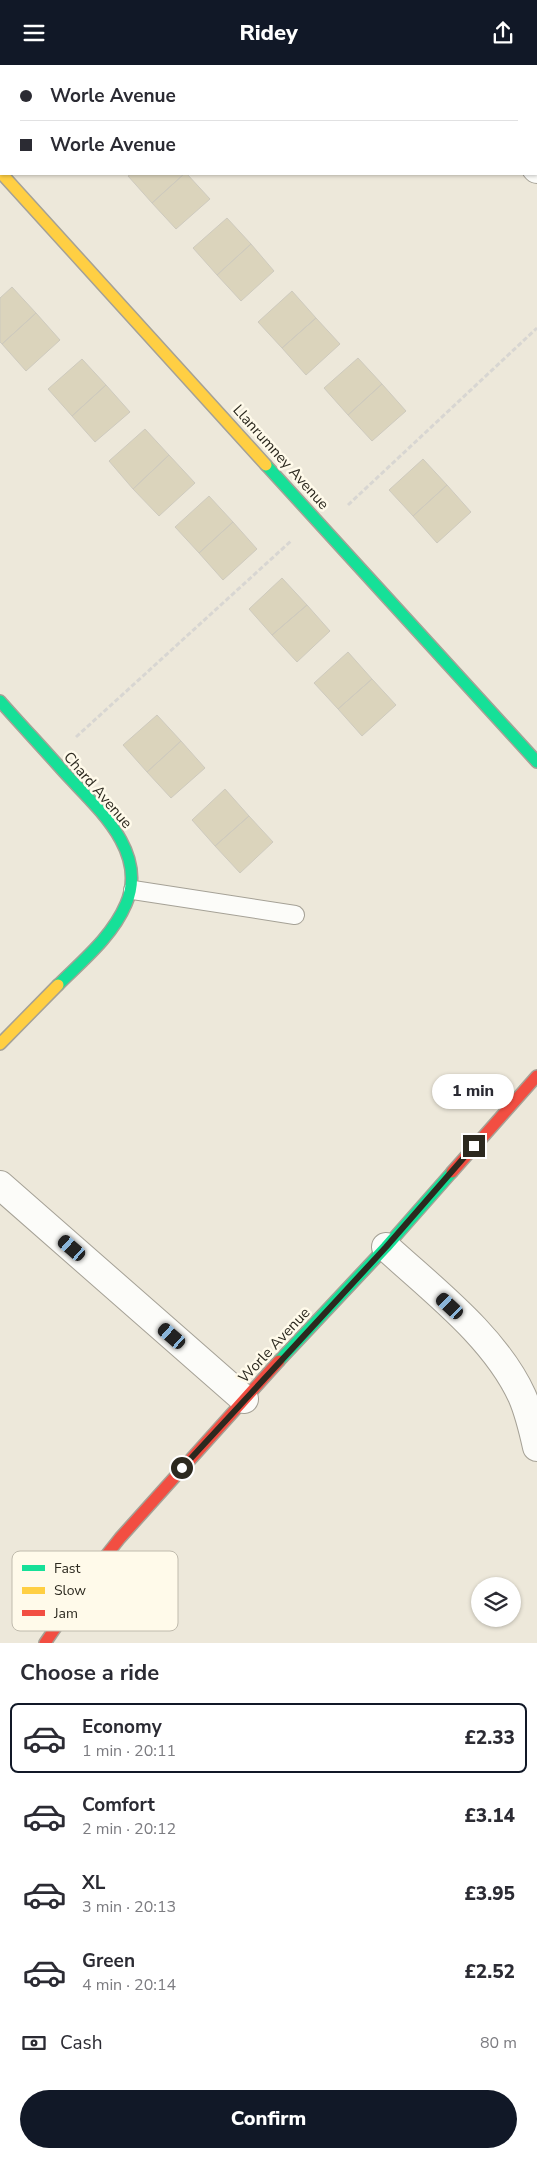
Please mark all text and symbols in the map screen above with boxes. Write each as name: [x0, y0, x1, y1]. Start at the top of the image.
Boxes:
text: Ridey: [239, 18, 298, 48]
icon: menu: [20, 19, 48, 47]
icon: share: [489, 19, 517, 47]
text: Worle Avenue: [50, 83, 176, 109]
text: Worle Avenue: [50, 132, 176, 158]
street label: Llanrumney Avenue: [229, 400, 334, 514]
street label: Chard Avenue: [59, 747, 137, 833]
callout: 1 min: [433, 1073, 515, 1109]
text: 1 min: [452, 1080, 494, 1102]
route end: [463, 1135, 485, 1157]
car: [55, 1232, 88, 1264]
car: [433, 1290, 466, 1322]
street label: Worle Avenue: [234, 1303, 314, 1387]
car: [155, 1320, 188, 1352]
route start: [171, 1457, 193, 1479]
legend: [12, 1551, 178, 1631]
text: Fast: [54, 1559, 80, 1578]
map controls: [471, 1577, 521, 1627]
button: layers: [471, 1577, 521, 1627]
text: Slow: [54, 1581, 86, 1600]
text: Jam: [53, 1604, 78, 1623]
text: Choose a ride: [20, 1658, 159, 1688]
text: Economy: [82, 1714, 162, 1740]
icon: car: [22, 1716, 67, 1761]
text: £2.33: [464, 1725, 515, 1751]
text: 1 min · 20:11: [82, 1740, 176, 1762]
text: Comfort: [82, 1792, 155, 1818]
icon: car: [22, 1794, 67, 1839]
text: £3.14: [464, 1803, 515, 1829]
text: 2 min · 20:12: [82, 1818, 176, 1840]
text: XL: [82, 1870, 105, 1896]
icon: car: [22, 1872, 67, 1917]
text: £3.95: [464, 1881, 515, 1907]
text: 3 min · 20:13: [82, 1896, 176, 1918]
text: Green: [82, 1948, 135, 1974]
icon: car: [22, 1950, 67, 1995]
text: £2.52: [464, 1959, 515, 1985]
text: 4 min · 20:14: [82, 1974, 176, 1996]
icon: cash: [20, 2029, 48, 2057]
text: Cash: [60, 2030, 102, 2056]
text: 80 m: [480, 2032, 517, 2054]
button: Confirm: [20, 2090, 517, 2148]

